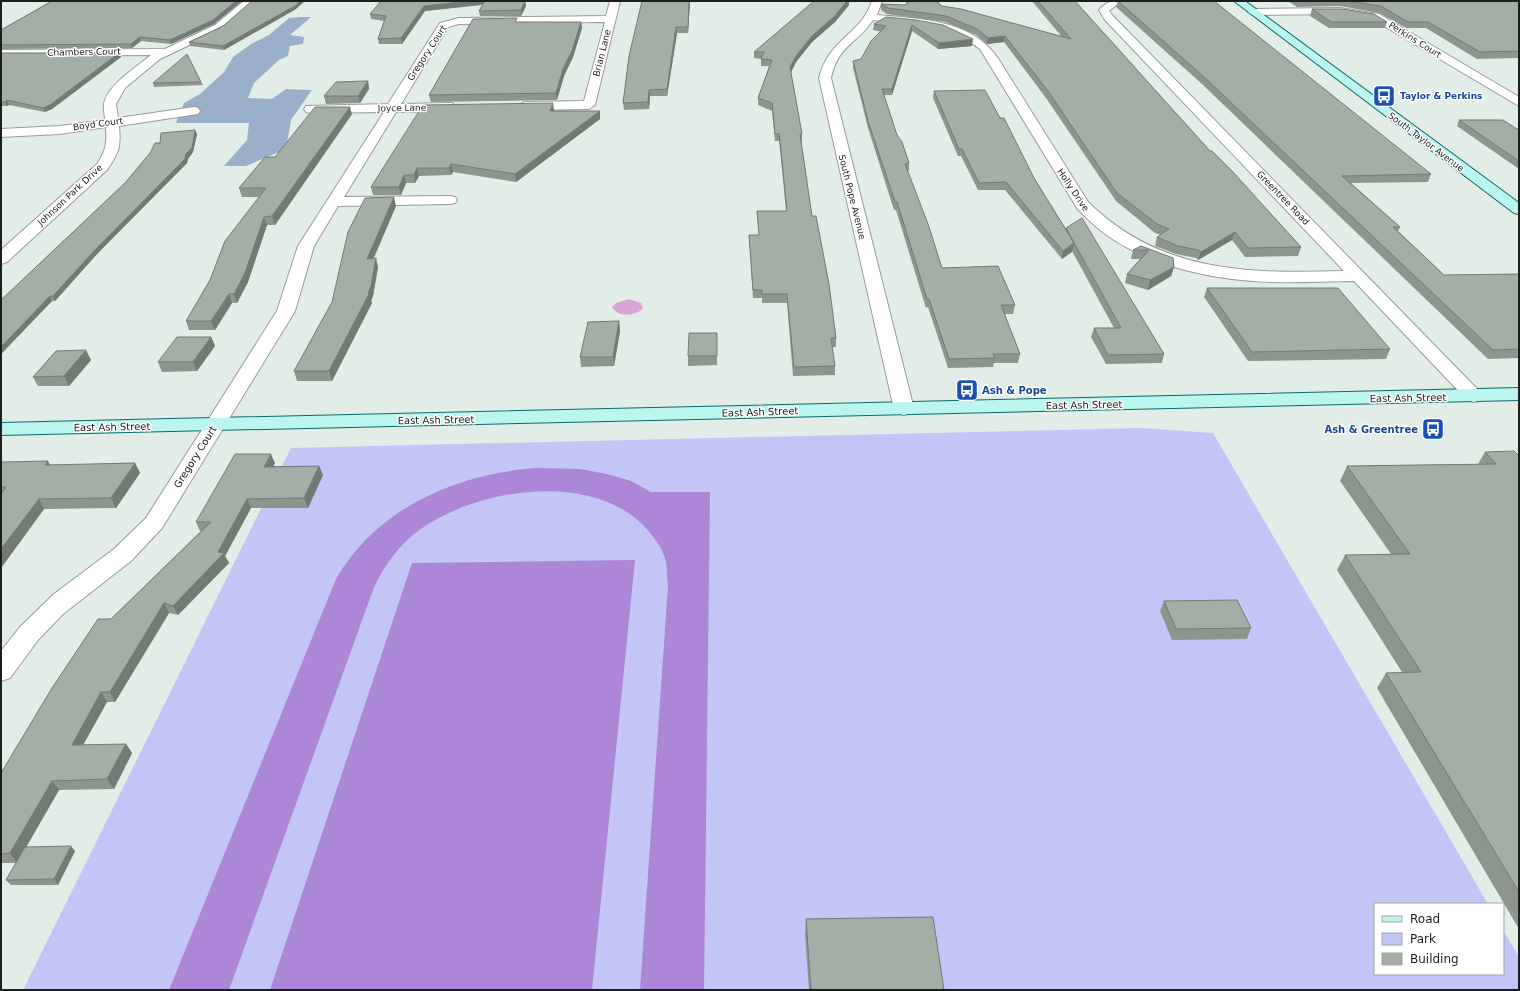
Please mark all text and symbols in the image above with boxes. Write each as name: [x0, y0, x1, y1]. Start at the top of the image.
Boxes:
street label: Perkins Court: [1387, 20, 1443, 60]
street label: Gregory Court: [405, 23, 449, 82]
street label: Brian Lane: [591, 28, 613, 78]
street label: Chambers Court: [47, 46, 121, 58]
bus stop icon: Taylor & Perkins: [1371, 83, 1397, 109]
place label: Taylor & Perkins: [1400, 91, 1482, 101]
street label: Joyce Lane: [377, 103, 427, 113]
street label: South Taylor Avenue: [1386, 110, 1466, 174]
street label: Boyd Court: [72, 115, 124, 132]
street label: South Pope Avenue: [837, 153, 868, 241]
street label: Johnson Park Drive: [35, 162, 105, 228]
street label: Holly Drive: [1055, 167, 1091, 214]
street label: Greentree Road: [1255, 169, 1311, 227]
bus stop icon: Ash & Pope: [954, 377, 980, 403]
place label: Ash & Pope: [982, 385, 1047, 396]
street label: East Ash Street: [1370, 392, 1447, 404]
street label: East Ash Street: [1046, 399, 1123, 411]
street label: East Ash Street: [721, 405, 799, 419]
street label: East Ash Street: [398, 414, 475, 426]
bus stop icon: Ash & Greentree: [1420, 416, 1446, 442]
street label: East Ash Street: [74, 421, 151, 433]
street label: Gregory Court: [172, 424, 219, 490]
place label: Ash & Greentree: [1324, 424, 1418, 435]
legend: [1374, 903, 1504, 975]
text: Road: [1410, 912, 1440, 926]
text: Park: [1410, 932, 1436, 946]
text: Building: [1410, 952, 1459, 966]

